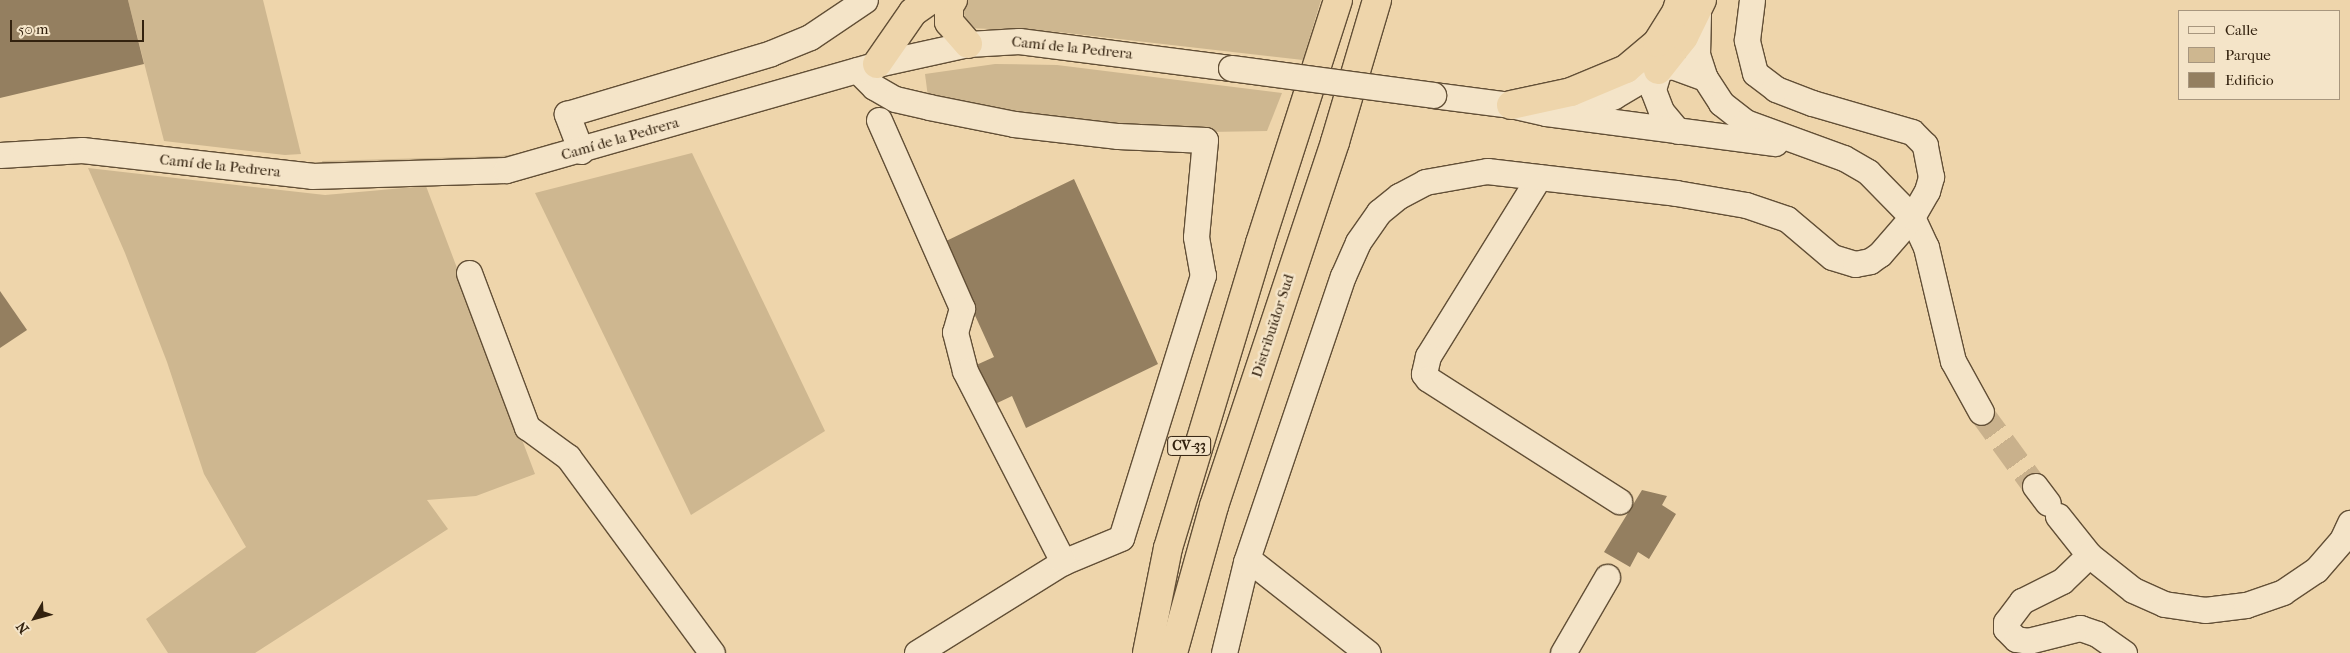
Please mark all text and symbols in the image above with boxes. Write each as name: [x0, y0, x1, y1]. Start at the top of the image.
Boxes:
scale bar: [12, 10, 146, 42]
legend: [2178, 10, 2340, 100]
text: 50 m: [18, 20, 48, 38]
text: Calle: [2225, 21, 2258, 39]
street label: Camí de la Pedrera: [1011, 33, 1133, 63]
text: Parque: [2225, 46, 2271, 64]
text: Edificio: [2225, 71, 2274, 89]
street label: Camí de la Pedrera: [559, 114, 681, 164]
street label: Camí de la Pedrera: [159, 151, 281, 181]
street label: Distribuïdor Sud: [1248, 272, 1298, 380]
road number: CV-33: [1166, 434, 1212, 458]
north arrow: [10, 593, 60, 643]
text: N: [13, 618, 33, 637]

